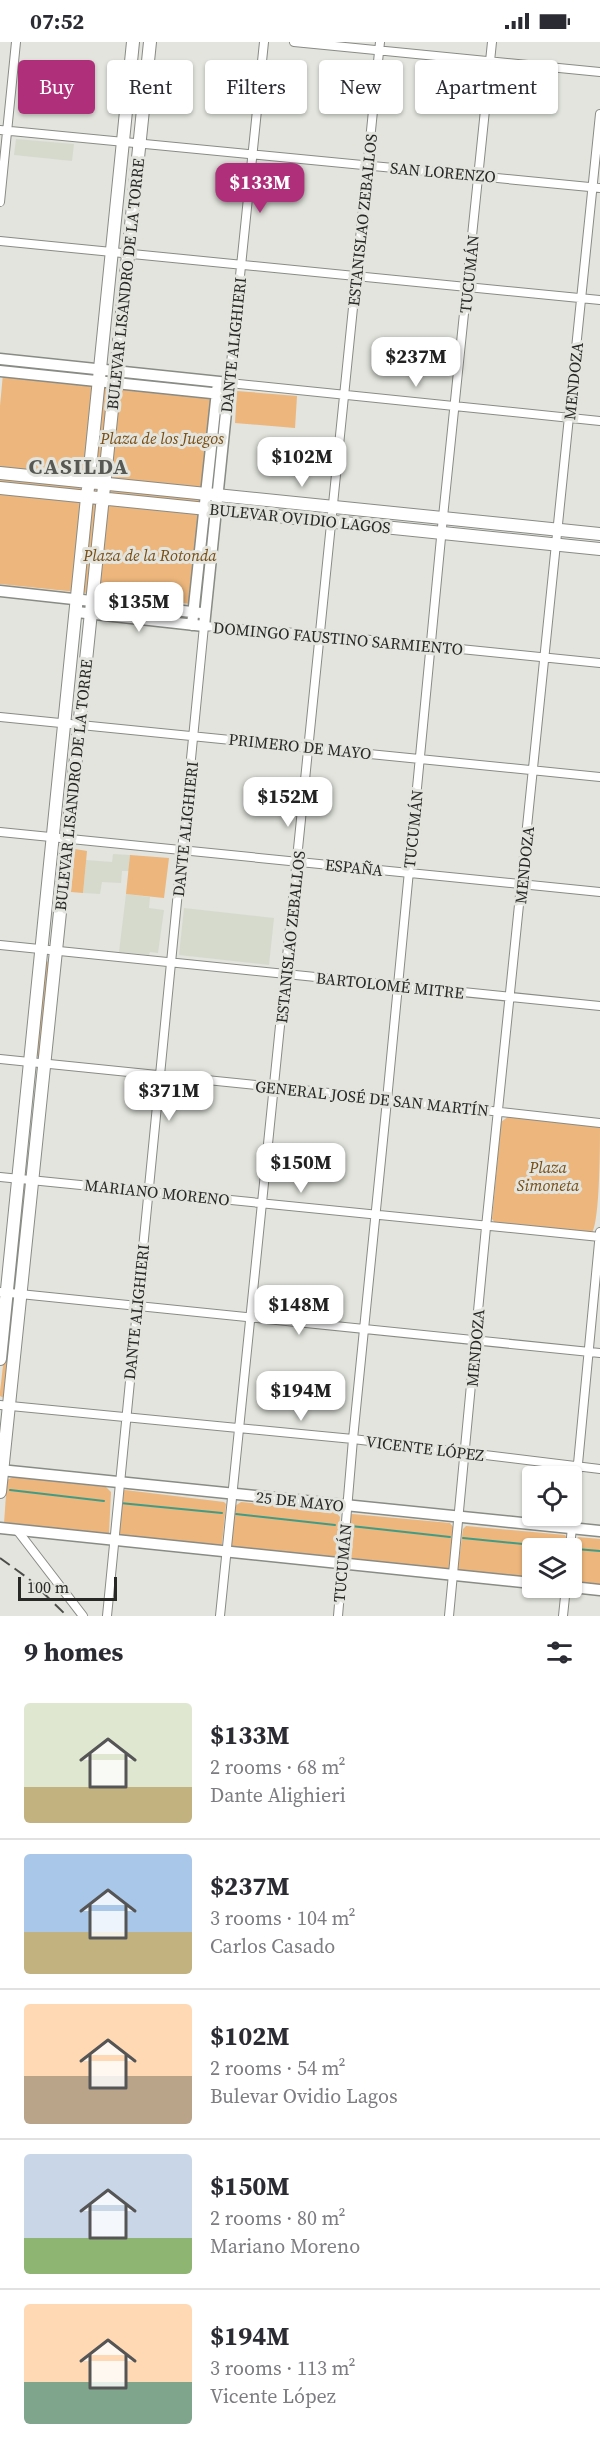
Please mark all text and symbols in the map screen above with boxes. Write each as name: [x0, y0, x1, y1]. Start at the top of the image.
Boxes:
text: 07:52: [30, 6, 84, 36]
chip: Buy: [18, 60, 95, 114]
chip: Rent: [107, 60, 193, 114]
chip: Filters: [205, 60, 307, 114]
chip: New: [319, 60, 403, 114]
chip: Apartment: [415, 60, 558, 114]
street label: ESTANISLAO ZEBALLOS: [342, 133, 382, 307]
street label: SAN LORENZO: [389, 156, 497, 188]
street label: BULEVAR LISANDRO DE LA TORRE: [101, 157, 149, 411]
pin: $133M: [218, 163, 302, 214]
text: $133M: [229, 168, 291, 196]
street label: TUCUMÁN: [454, 233, 484, 314]
street label: DANTE ALIGHIERI: [215, 276, 251, 414]
pin: $237M: [374, 337, 458, 388]
street label: MENDOZA: [558, 341, 588, 421]
text: $237M: [385, 342, 447, 370]
park label: Plaza de los Juegos: [99, 427, 224, 449]
pin: $102M: [260, 437, 344, 488]
text: $102M: [271, 442, 333, 470]
district label: CASILDA: [29, 451, 129, 481]
street label: BULEVAR OVIDIO LAGOS: [208, 498, 392, 538]
park label: Plaza de la Rotonda: [82, 544, 217, 566]
pin: $135M: [97, 582, 181, 633]
text: $135M: [108, 587, 170, 615]
street label: DOMINGO FAUSTINO SARMIENTO: [212, 616, 464, 660]
street label: BULEVAR LISANDRO DE LA TORRE: [49, 658, 97, 912]
street label: PRIMERO DE MAYO: [228, 728, 372, 764]
street label: DANTE ALIGHIERI: [167, 760, 203, 898]
pin: $152M: [246, 777, 330, 828]
text: $152M: [257, 782, 319, 810]
street label: TUCUMÁN: [398, 788, 428, 869]
street label: MENDOZA: [509, 825, 539, 905]
street label: ESTANISLAO ZEBALLOS: [270, 850, 310, 1024]
street label: ESPAÑA: [324, 853, 385, 881]
street label: BARTOLOMÉ MITRE: [315, 966, 465, 1004]
pin: $371M: [127, 1071, 211, 1122]
street label: GENERAL JOSÉ DE SAN MARTÍN: [254, 1075, 490, 1121]
text: $371M: [138, 1076, 200, 1104]
pin: $150M: [259, 1143, 343, 1194]
text: $150M: [270, 1148, 332, 1176]
park label: Plaza Simoneta: [517, 1156, 580, 1196]
street label: MARIANO MORENO: [83, 1173, 231, 1211]
street label: DANTE ALIGHIERI: [118, 1243, 154, 1381]
pin: $148M: [257, 1285, 341, 1336]
text: $148M: [268, 1290, 330, 1318]
street label: MENDOZA: [461, 1308, 489, 1388]
pin: $194M: [259, 1371, 343, 1422]
text: $194M: [270, 1376, 332, 1404]
street label: VICENTE LÓPEZ: [365, 1430, 485, 1466]
map controls: [522, 1466, 582, 1598]
button: locate: [522, 1466, 582, 1526]
street label: 25 DE MAYO: [255, 1485, 345, 1517]
street label: TUCUMÁN: [328, 1523, 356, 1603]
button: layers: [522, 1538, 582, 1598]
scale bar: [18, 1574, 117, 1602]
text: 100 m: [27, 1576, 69, 1598]
text: 9 homes: [24, 1634, 123, 1670]
icon: filters: [543, 1636, 576, 1669]
text: $133M: [210, 1717, 290, 1753]
icon: home: [72, 1727, 144, 1799]
text: 2 rooms · 68 m²: [210, 1753, 346, 1781]
text: Dante Alighieri: [210, 1781, 346, 1809]
text: $237M: [210, 1868, 290, 1904]
icon: home: [72, 1878, 144, 1950]
text: 3 rooms · 104 m²: [210, 1904, 356, 1932]
text: Carlos Casado: [210, 1932, 335, 1960]
text: $102M: [210, 2018, 290, 2054]
icon: home: [72, 2028, 144, 2100]
text: 2 rooms · 54 m²: [210, 2054, 346, 2082]
text: Bulevar Ovidio Lagos: [210, 2082, 398, 2110]
text: $150M: [210, 2168, 290, 2204]
icon: home: [72, 2178, 144, 2250]
text: 2 rooms · 80 m²: [210, 2204, 346, 2232]
text: Mariano Moreno: [210, 2232, 360, 2260]
text: $194M: [210, 2318, 290, 2354]
icon: home: [72, 2328, 144, 2400]
text: 3 rooms · 113 m²: [210, 2354, 356, 2382]
text: Vicente López: [210, 2382, 336, 2410]

